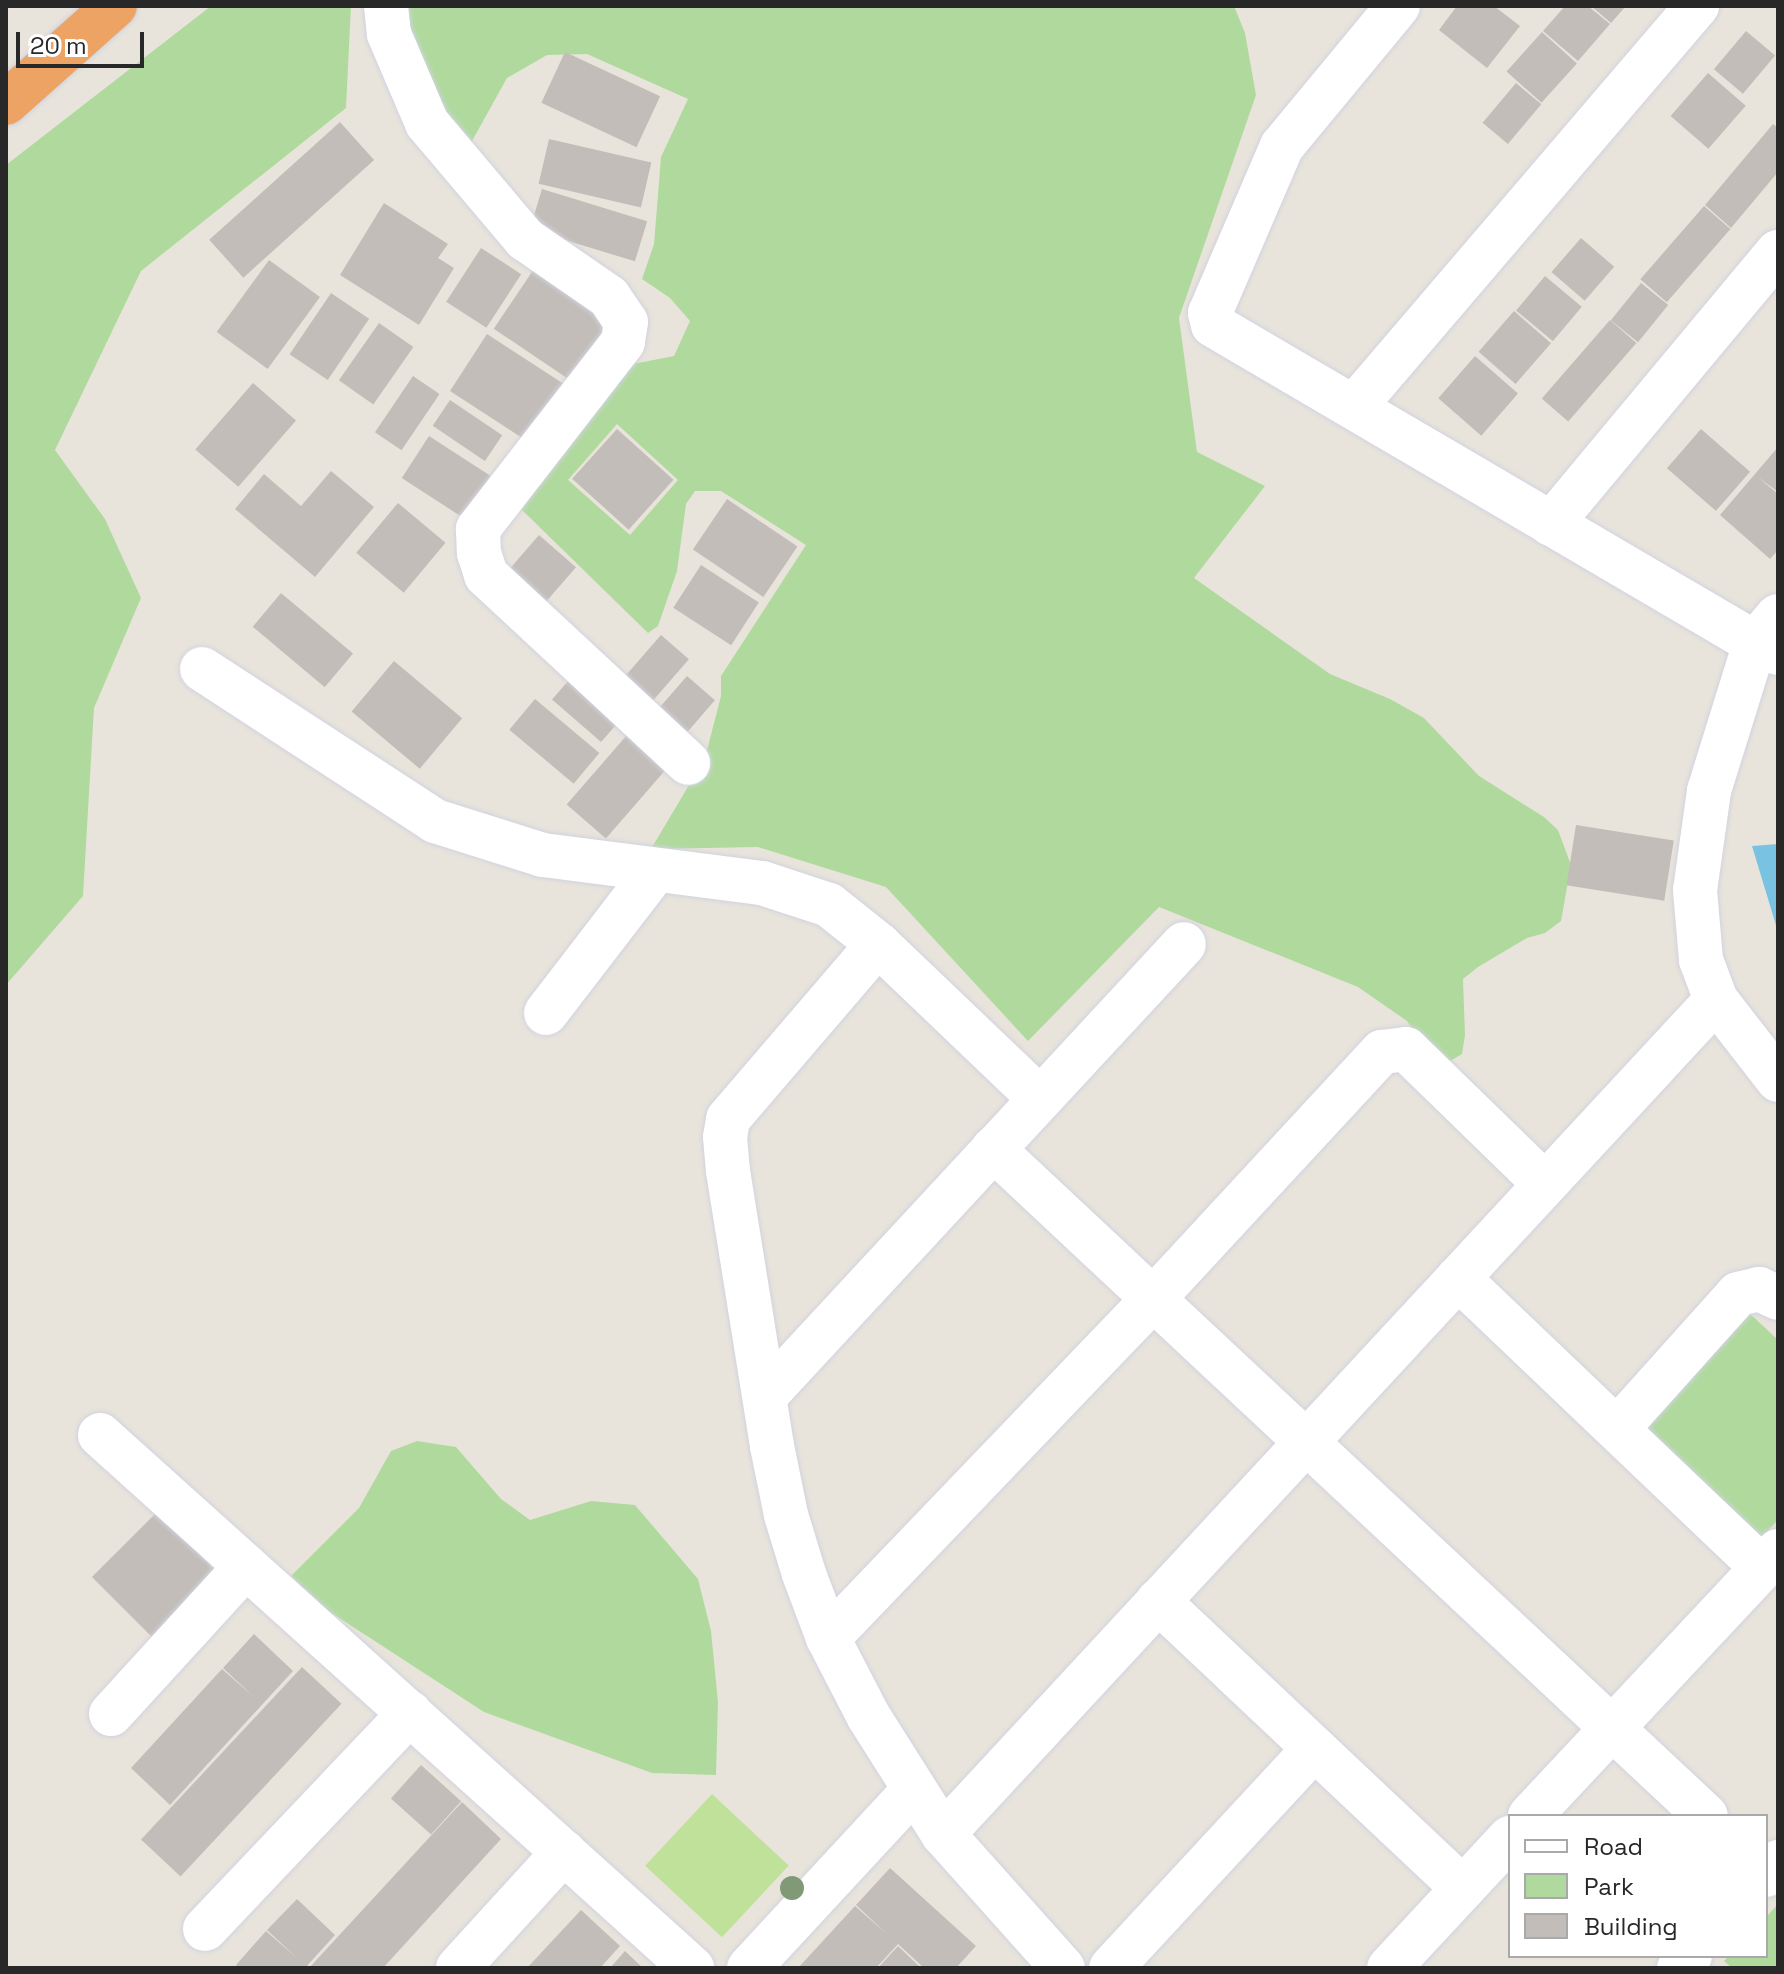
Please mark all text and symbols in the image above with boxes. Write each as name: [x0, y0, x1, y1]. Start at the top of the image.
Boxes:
scale bar: [20, 16, 148, 66]
text: 20 m: [30, 30, 87, 61]
legend: [1508, 1814, 1768, 1958]
text: Road: [1584, 1831, 1643, 1862]
text: Park: [1584, 1871, 1634, 1902]
text: Building: [1584, 1911, 1678, 1942]

